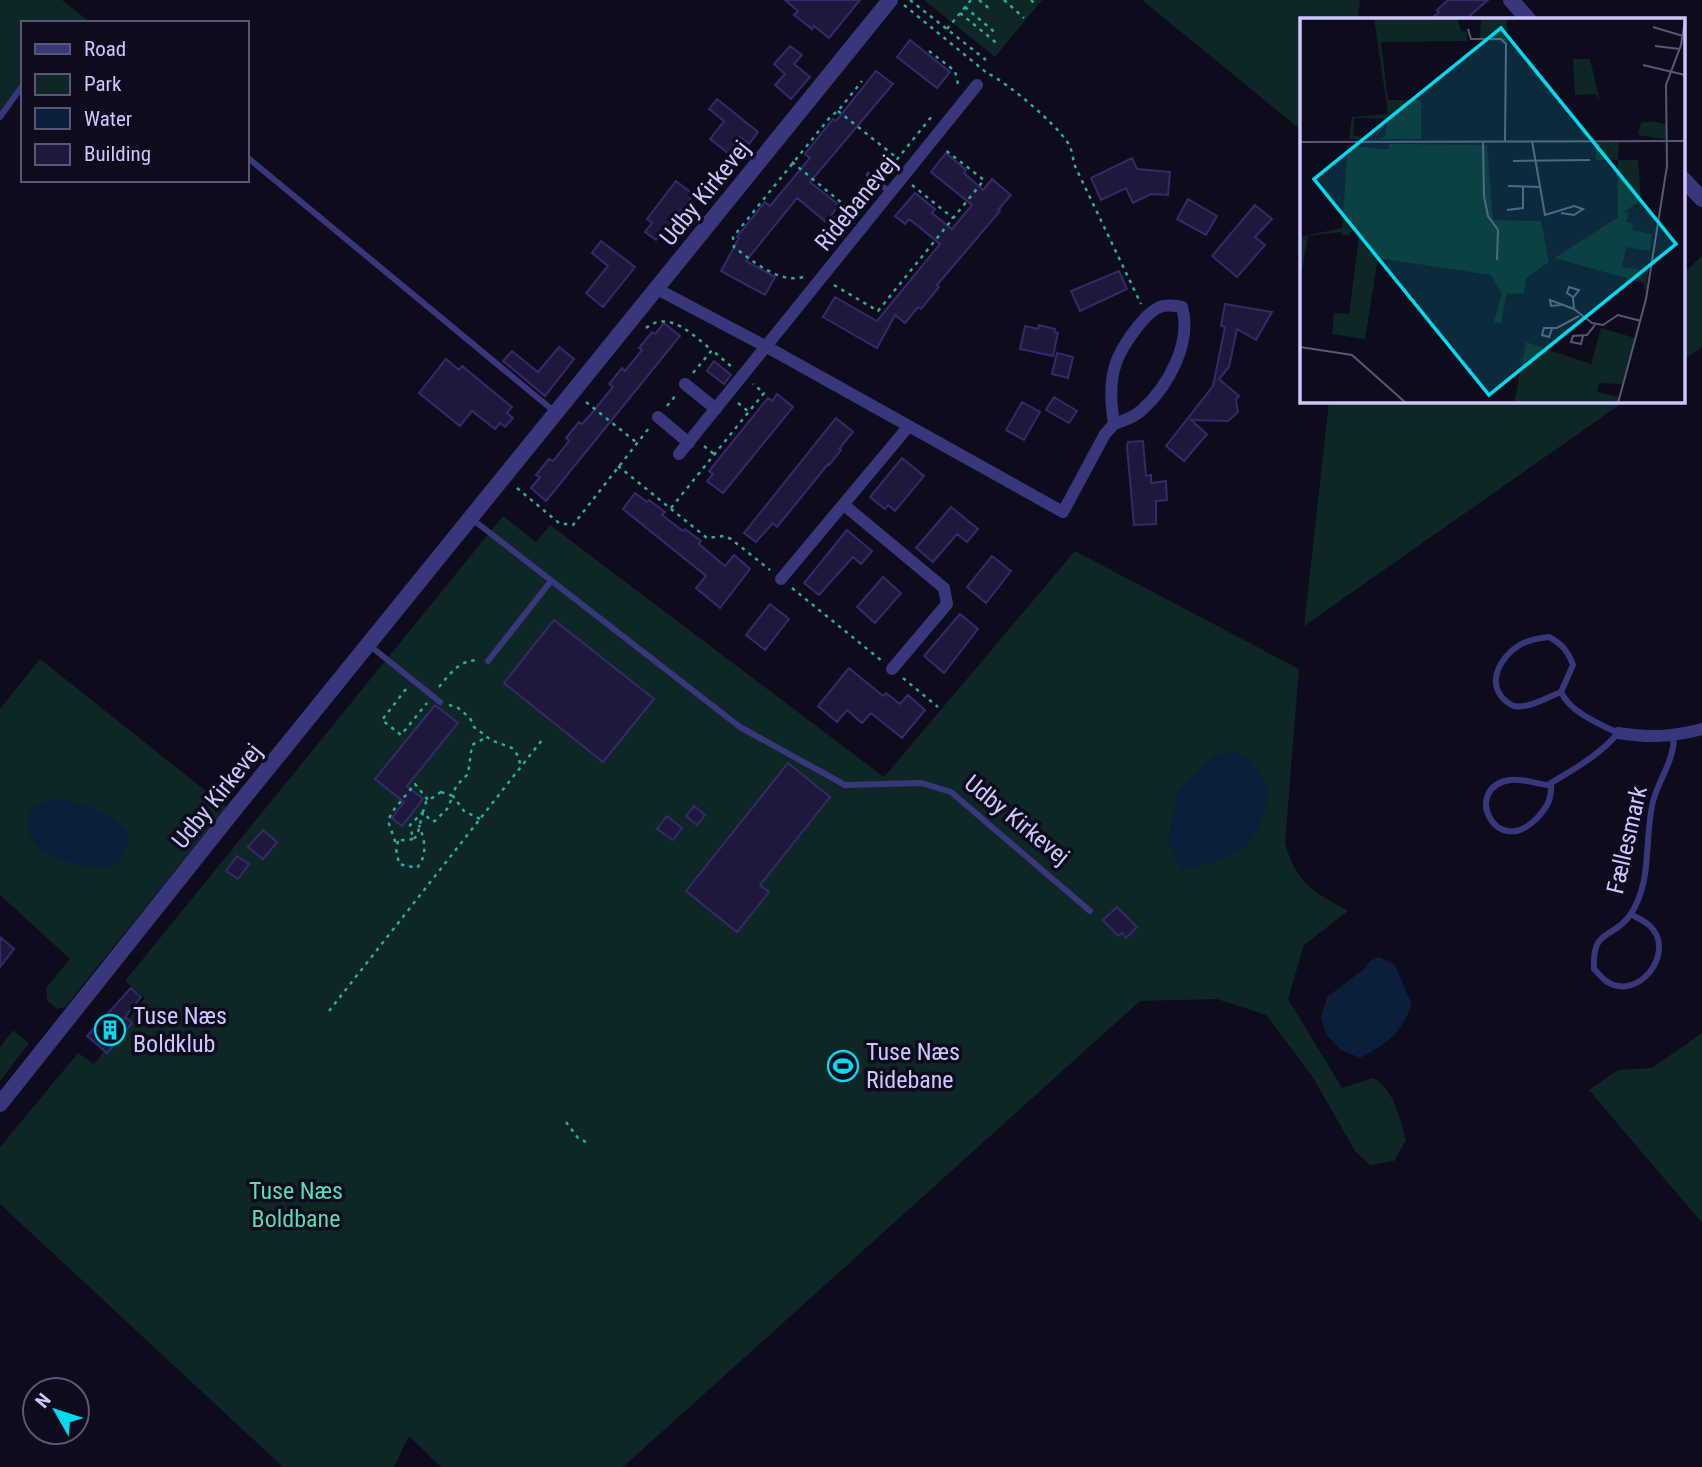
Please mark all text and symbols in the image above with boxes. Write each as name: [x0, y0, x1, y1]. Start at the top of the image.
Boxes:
inset map: [1300, 18, 1684, 402]
legend: [21, 21, 248, 182]
text: Road: [84, 37, 126, 61]
text: Park: [84, 72, 122, 96]
text: Water: [84, 107, 132, 131]
street label: Udby Kirkevej: [654, 135, 756, 251]
text: Building: [84, 142, 151, 166]
street label: Ridebanevej: [809, 150, 903, 256]
street label: Udby Kirkevej: [166, 738, 268, 854]
street label: Udby Kirkevej: [959, 769, 1075, 871]
street label: Fællesmark: [1601, 783, 1653, 897]
place label: Tuse Næs Boldklub: [133, 1002, 227, 1058]
building icon: Tuse Næs Boldklub: [93, 1013, 127, 1047]
place label: Tuse Næs Ridebane: [866, 1038, 960, 1094]
sports icon: Tuse Næs Ridebane: [826, 1049, 860, 1083]
park label: Tuse Næs Boldbane: [249, 1177, 343, 1233]
north arrow: [21, 1376, 91, 1446]
text: N: [31, 1389, 56, 1412]

